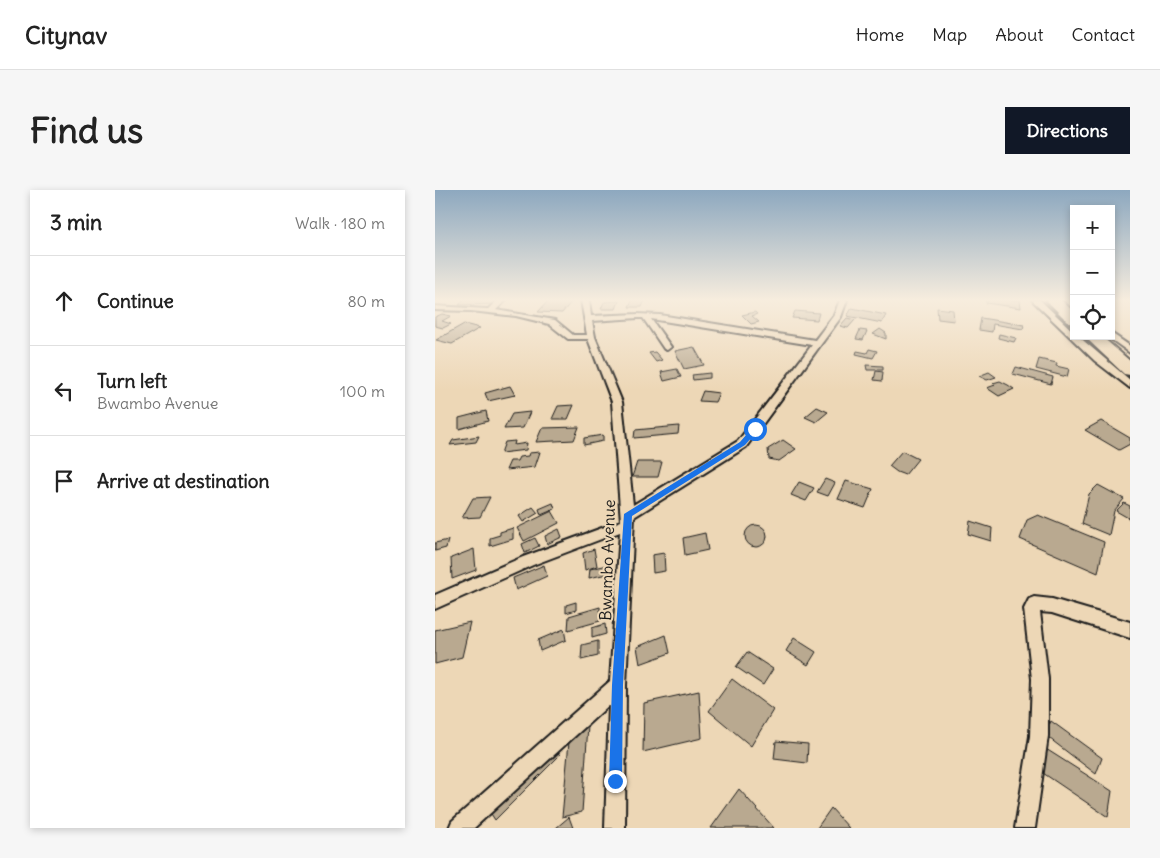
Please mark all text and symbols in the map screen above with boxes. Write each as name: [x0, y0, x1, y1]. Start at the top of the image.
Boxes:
text: Citynav: [25, 20, 107, 50]
text: Home: [856, 23, 904, 46]
text: Map: [932, 23, 967, 46]
text: About: [995, 23, 1043, 46]
text: Contact: [1071, 23, 1135, 46]
button: Directions: [1005, 107, 1130, 154]
text: Find us: [30, 108, 143, 152]
map controls: [1070, 205, 1115, 340]
button: +: [1070, 205, 1115, 250]
text: 3 min: [50, 209, 102, 236]
text: Walk · 180 m: [295, 213, 385, 233]
button: −: [1070, 250, 1115, 295]
icon: ahead: [50, 287, 78, 315]
text: Continue: [97, 289, 174, 313]
text: 80 m: [347, 291, 385, 311]
button: locate: [1070, 295, 1115, 340]
text: Turn left: [97, 369, 167, 393]
icon: left: [50, 377, 78, 405]
text: 100 m: [340, 381, 385, 401]
text: Bwambo Avenue: [97, 393, 218, 413]
route start: [744, 418, 767, 441]
icon: arrive: [50, 467, 78, 495]
text: Arrive at destination: [97, 469, 270, 493]
street label: Bwambo Avenue: [595, 499, 619, 621]
route end: [604, 770, 627, 793]

